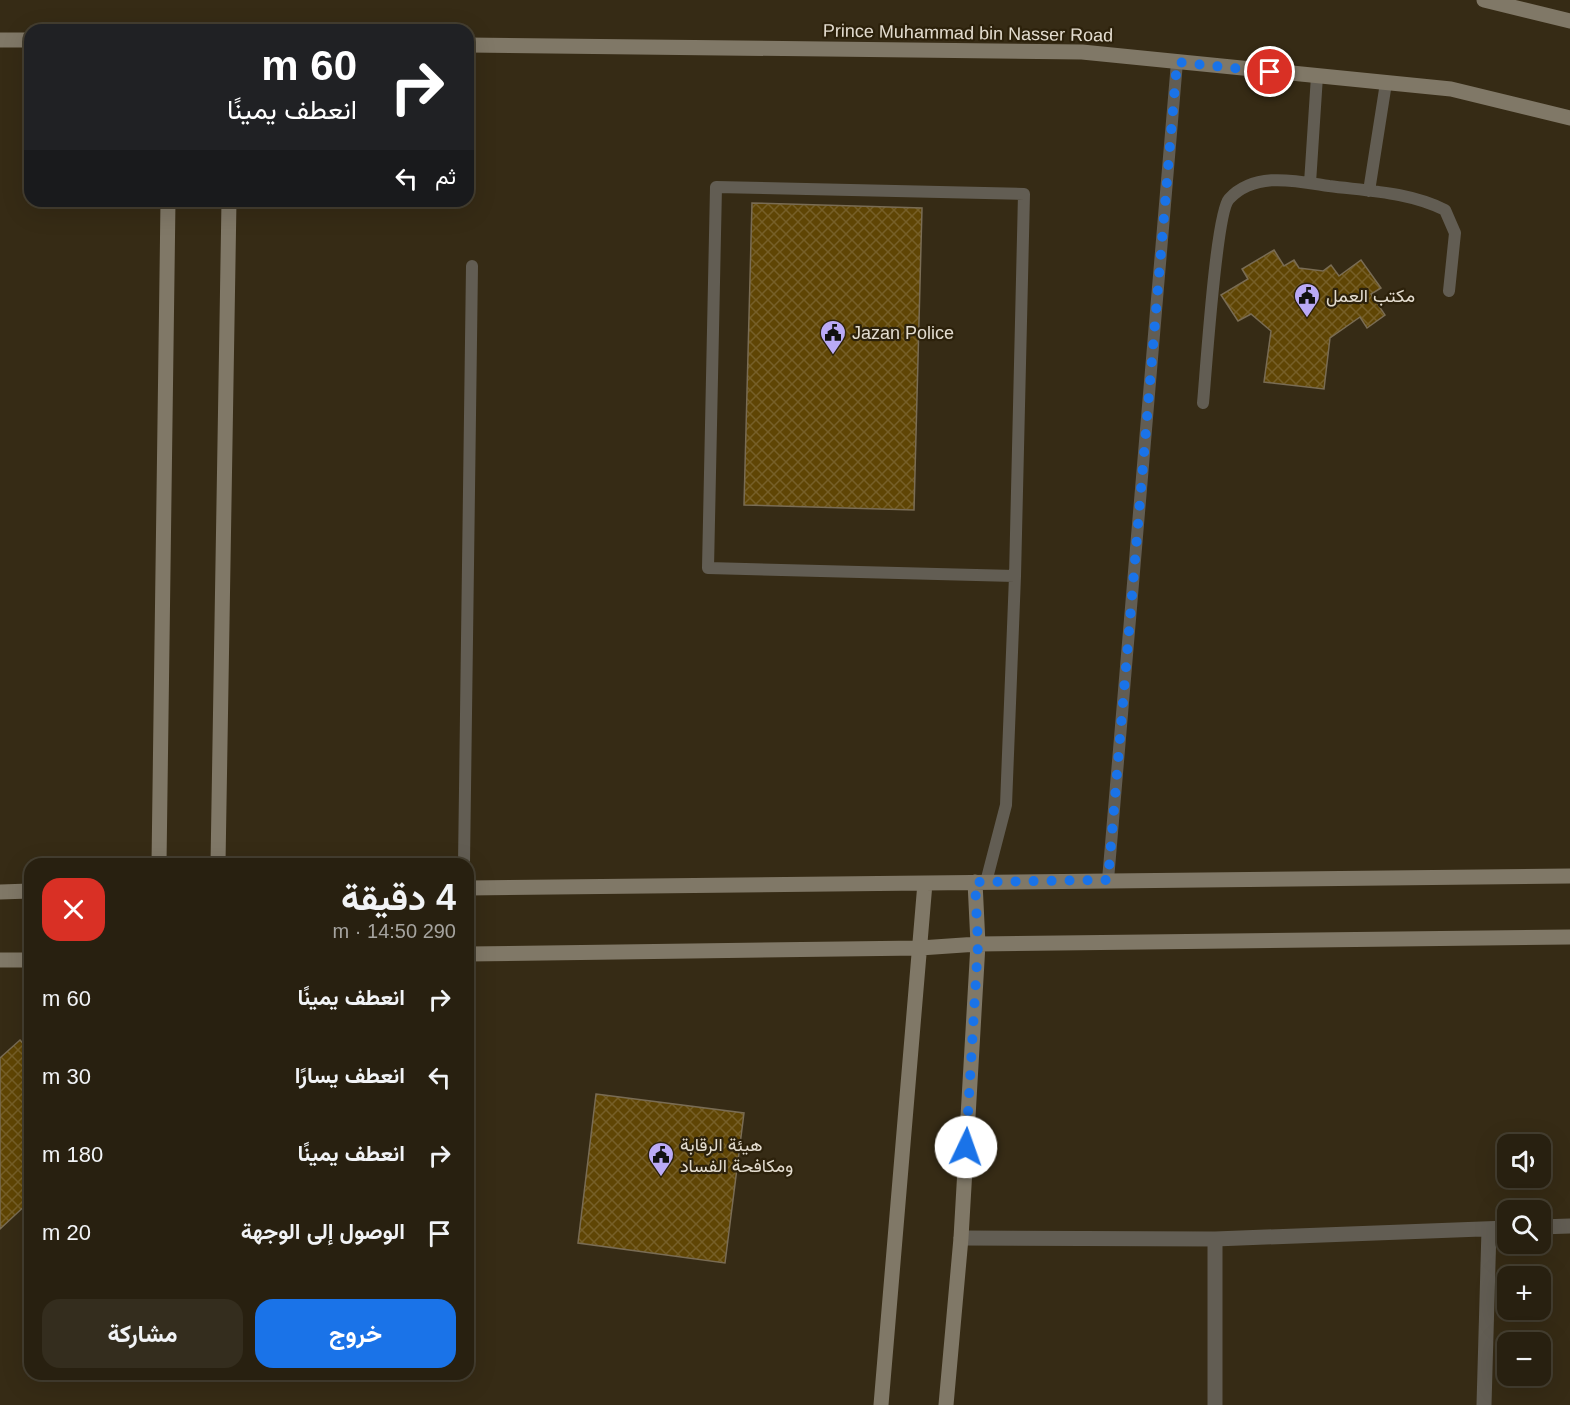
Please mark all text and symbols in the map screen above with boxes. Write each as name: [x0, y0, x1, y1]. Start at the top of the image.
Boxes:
street label: Prince Muhammad bin Nasser Road: [823, 20, 1113, 46]
text: 60 m: [261, 42, 357, 89]
pin: [1244, 46, 1295, 97]
icon: right: [378, 48, 456, 126]
icon: arrive: [1253, 55, 1286, 88]
text: انعطف يمينًا: [227, 95, 357, 125]
icon: left: [390, 162, 423, 195]
text: ثم: [435, 164, 456, 189]
public building icon: مكتب العمل: [1292, 281, 1322, 319]
place label: مكتب العمل: [1326, 286, 1415, 307]
public building icon: Jazan Police: [818, 318, 848, 356]
place label: Jazan Police: [852, 323, 954, 343]
text: 4 دقيقة: [341, 877, 456, 918]
button: close: [42, 878, 105, 941]
text: 290 m · 14:50: [333, 920, 456, 942]
icon: right: [423, 983, 456, 1016]
text: انعطف يمينًا: [297, 985, 405, 1010]
text: 60 m: [42, 986, 91, 1011]
icon: left: [423, 1061, 456, 1094]
text: انعطف يسارًا: [295, 1063, 405, 1088]
text: 30 m: [42, 1064, 91, 1089]
position arrow: [934, 1115, 998, 1179]
map controls: [1497, 1134, 1551, 1386]
button: sound: [1497, 1134, 1551, 1188]
place label: هيئة الرقابة ومكافحة الفساد: [680, 1135, 793, 1177]
icon: right: [423, 1139, 456, 1172]
public building icon: هيئة الرقابة ومكافحة الفساد: [646, 1140, 676, 1178]
text: انعطف يمينًا: [297, 1141, 405, 1166]
text: 180 m: [42, 1142, 103, 1167]
button: search: [1497, 1200, 1551, 1254]
icon: arrive: [423, 1217, 456, 1250]
text: الوصول إلى الوجهة: [241, 1219, 405, 1244]
text: 20 m: [42, 1220, 91, 1245]
button: +: [1497, 1266, 1551, 1320]
button: مشاركة: [42, 1299, 243, 1368]
button: خروج: [255, 1299, 456, 1368]
button: −: [1497, 1332, 1551, 1386]

